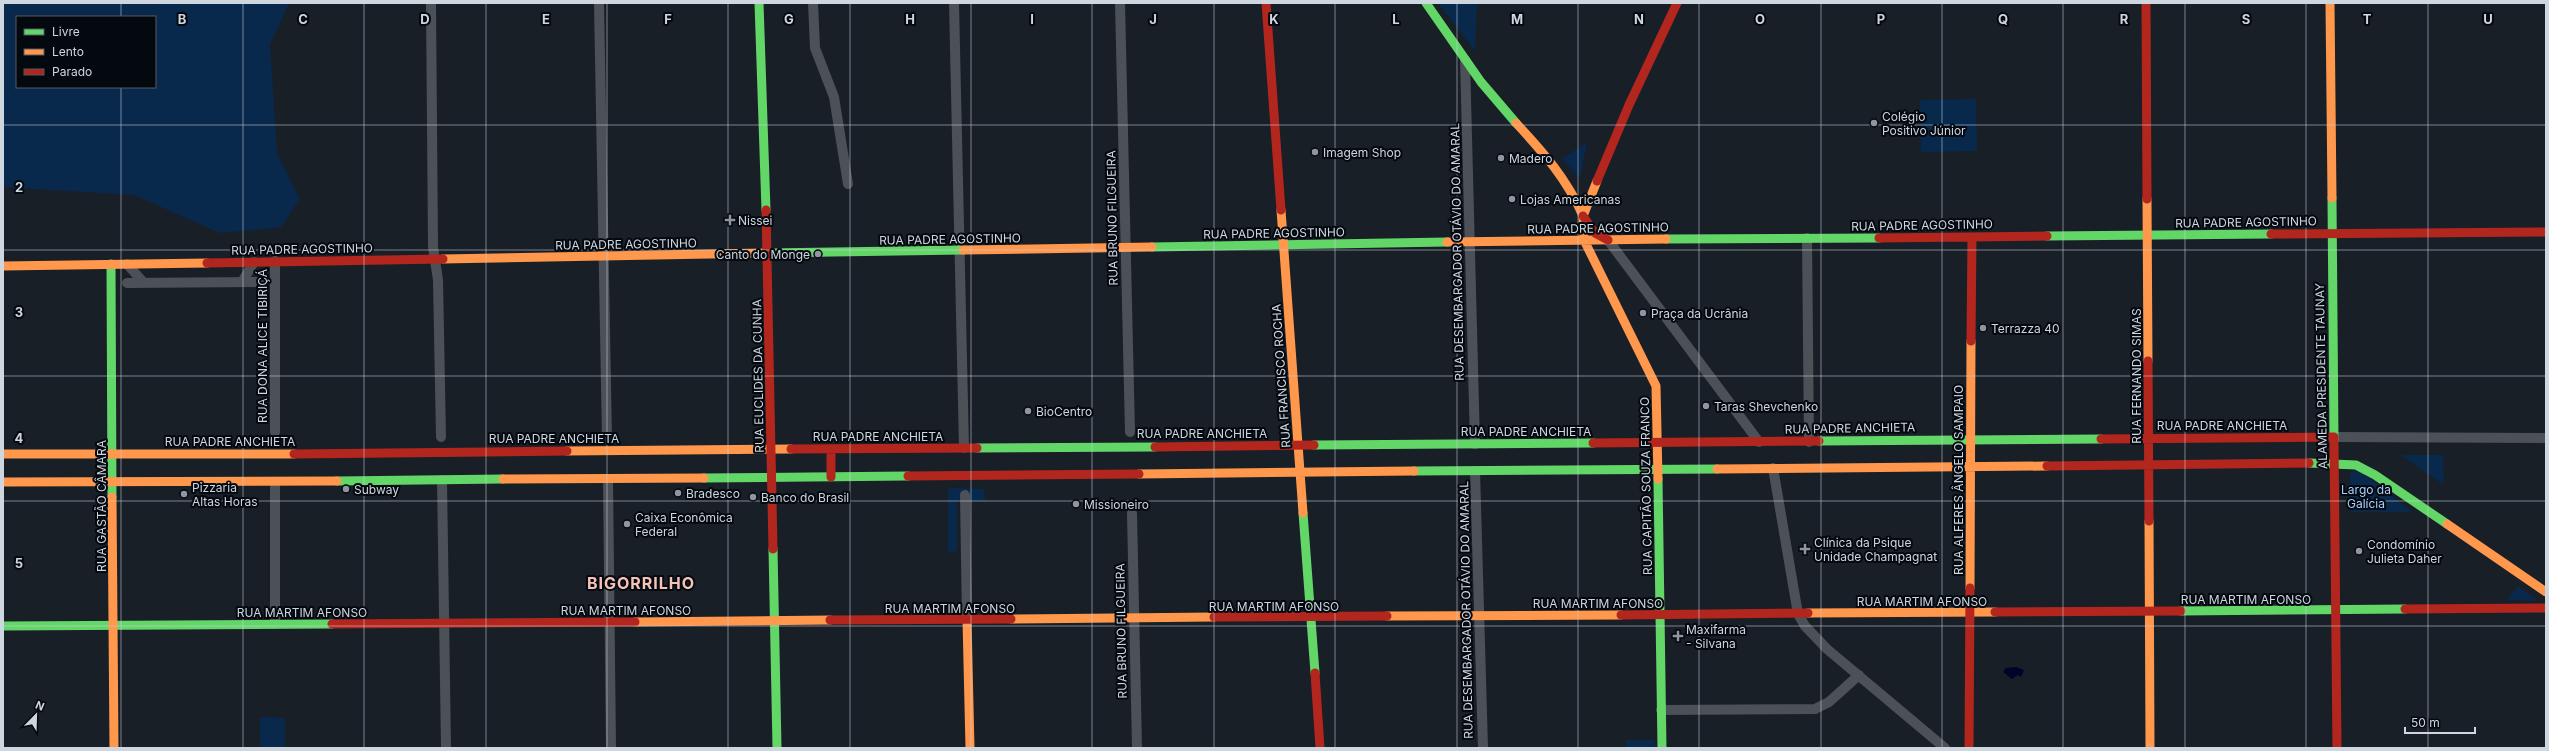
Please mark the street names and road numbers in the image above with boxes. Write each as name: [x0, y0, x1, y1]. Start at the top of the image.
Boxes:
street label: RUA DESEMBARGADOR OTÁVIO DO AMARAL: [1447, 123, 1467, 381]
street label: RUA BRUNO FILGUEIRA: [1103, 150, 1121, 286]
street label: RUA PADRE AGOSTINHO: [2175, 213, 2317, 231]
street label: RUA PADRE AGOSTINHO: [1851, 216, 1993, 234]
street label: RUA PADRE AGOSTINHO: [1527, 219, 1669, 237]
street label: RUA PADRE AGOSTINHO: [1203, 224, 1345, 242]
street label: RUA PADRE AGOSTINHO: [879, 230, 1021, 248]
street label: RUA PADRE AGOSTINHO: [555, 235, 697, 253]
street label: RUA PADRE AGOSTINHO: [231, 240, 373, 258]
street label: RUA DONA ALICE TIBIRIÇÁ: [255, 269, 270, 423]
street label: ALAMEDA PRESIDENTE TAUNAY: [2312, 283, 2330, 469]
street label: RUA EUCLIDES DA CUNHA: [749, 299, 767, 453]
street label: RUA FRANCISCO ROCHA: [1268, 304, 1294, 448]
street label: RUA FERNANDO SIMAS: [2129, 308, 2144, 444]
street label: RUA ALFERES ÂNGELO SAMPAIO: [1951, 385, 1966, 575]
street label: RUA CAPITÃO SOUZA FRANCO: [1637, 397, 1655, 575]
street label: RUA PADRE ANCHIETA: [2157, 418, 2287, 433]
street label: RUA PADRE ANCHIETA: [1785, 419, 1915, 437]
street label: RUA PADRE ANCHIETA: [1461, 424, 1591, 439]
street label: RUA PADRE ANCHIETA: [1137, 426, 1267, 441]
street label: RUA PADRE ANCHIETA: [813, 429, 943, 444]
street label: RUA PADRE ANCHIETA: [489, 431, 619, 446]
street label: RUA PADRE ANCHIETA: [165, 434, 295, 449]
street label: RUA GASTÃO CÂMARA: [94, 440, 109, 572]
street label: RUA DESEMBARGADOR OTÁVIO DO AMARAL: [1456, 481, 1476, 739]
street label: RUA BRUNO FILGUEIRA: [1112, 563, 1130, 699]
street label: RUA MARTIM AFONSO: [2181, 592, 2311, 607]
street label: RUA MARTIM AFONSO: [1857, 594, 1987, 609]
street label: RUA MARTIM AFONSO: [1533, 596, 1663, 611]
street label: RUA MARTIM AFONSO: [1209, 599, 1339, 614]
street label: RUA MARTIM AFONSO: [885, 601, 1015, 616]
street label: RUA MARTIM AFONSO: [561, 603, 691, 618]
street label: RUA MARTIM AFONSO: [237, 605, 367, 620]

